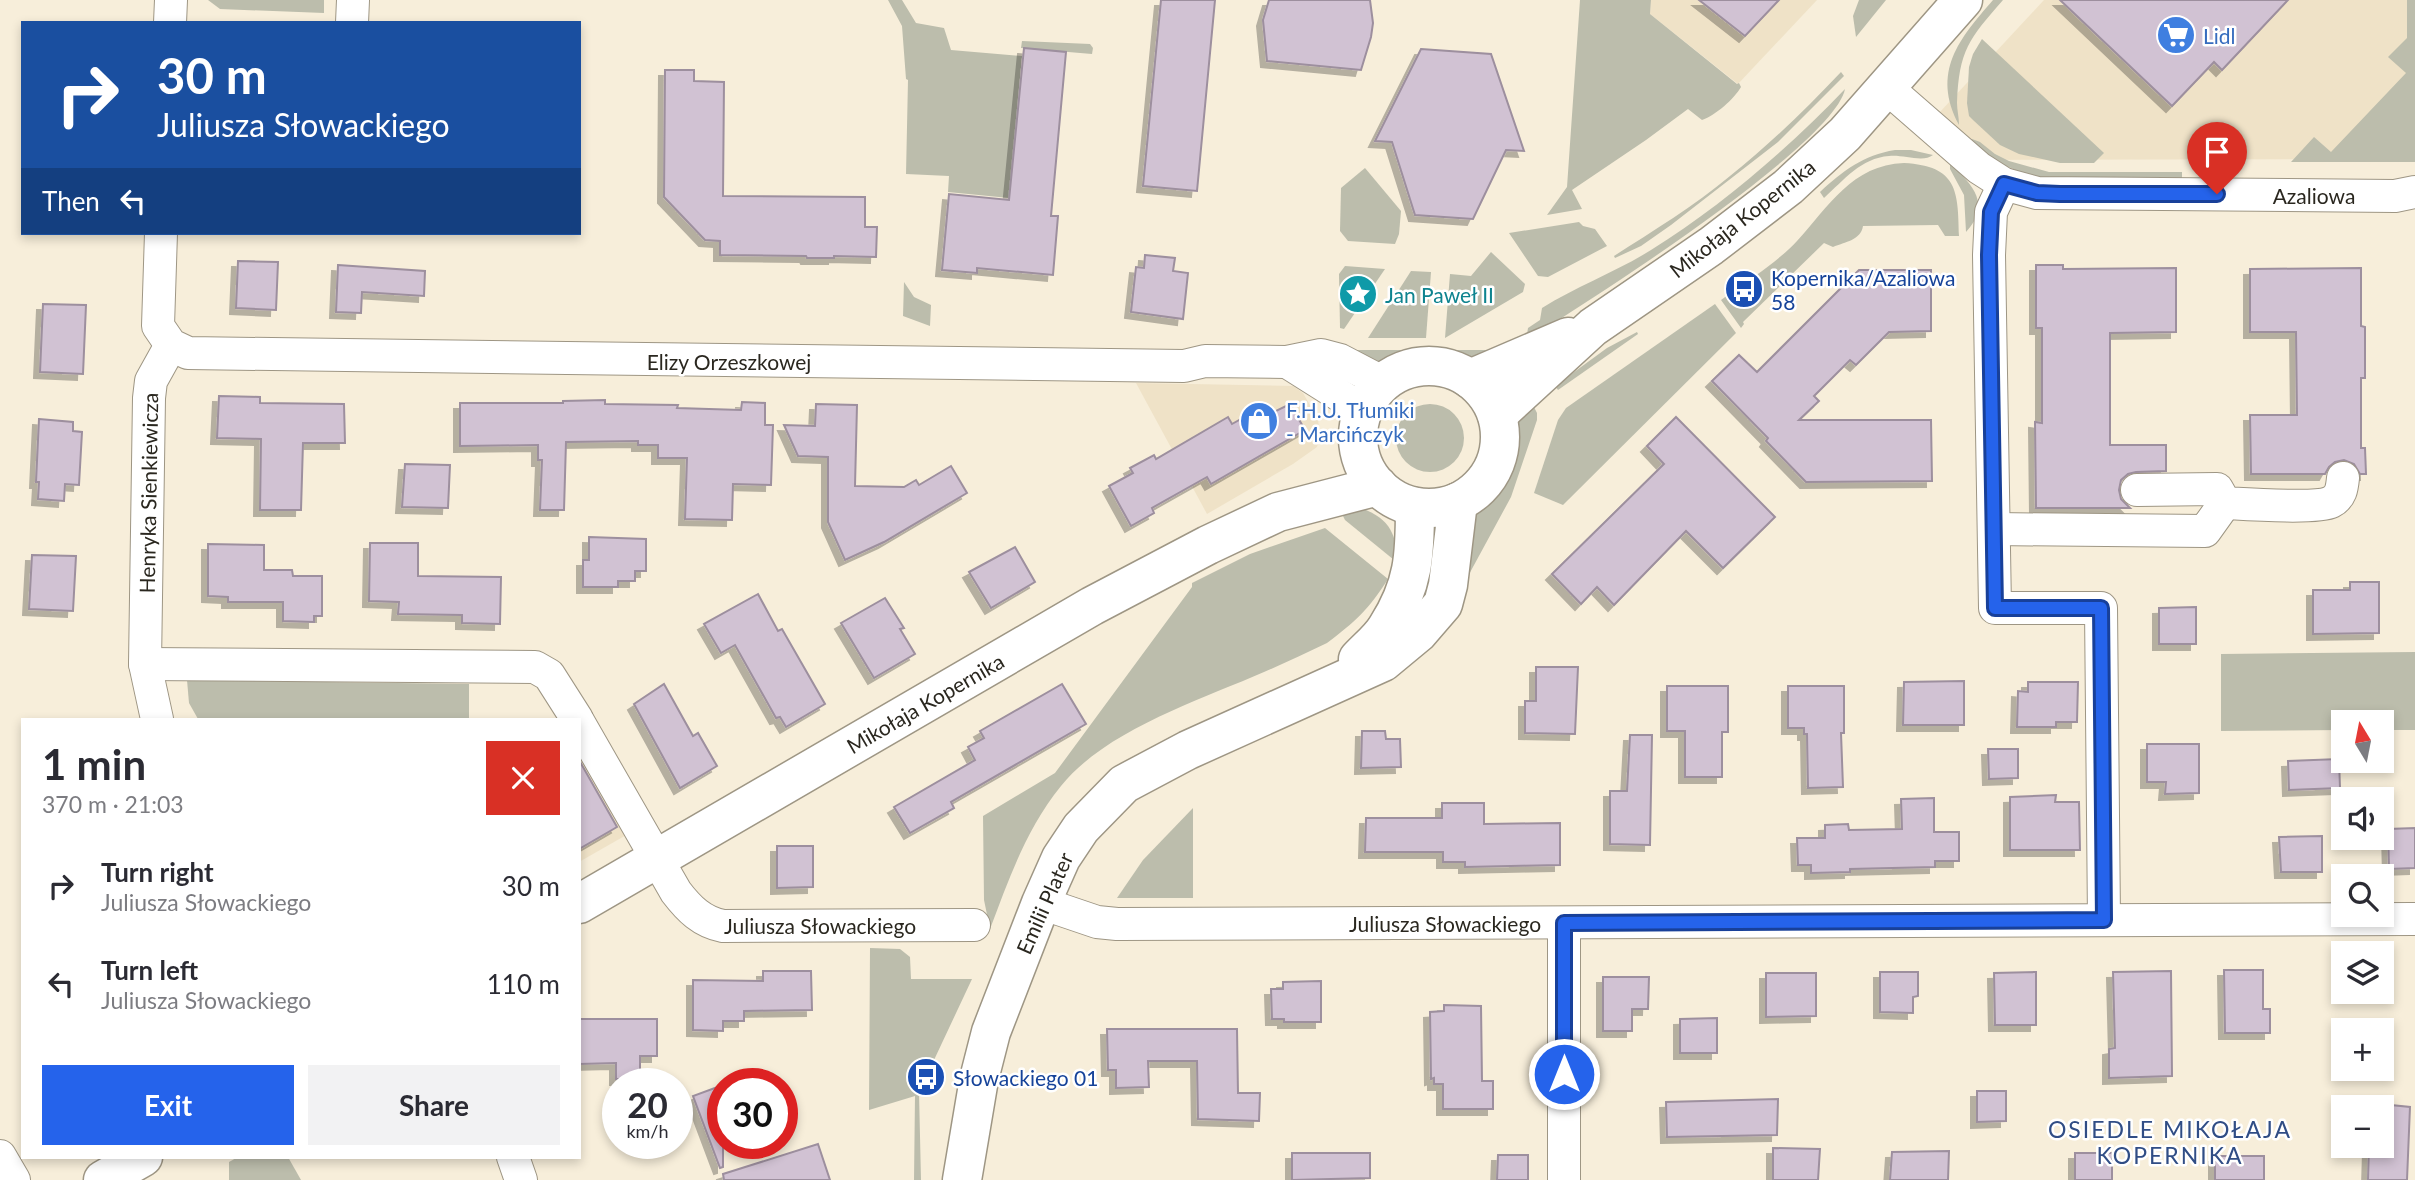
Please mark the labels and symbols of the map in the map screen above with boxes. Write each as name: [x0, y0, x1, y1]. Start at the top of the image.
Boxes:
supermarket icon: Lidl: [2155, 14, 2197, 56]
place label: Lidl: [2203, 23, 2236, 48]
pin: [2187, 122, 2247, 194]
street label: Mikołaja Kopernika: [1664, 154, 1820, 282]
street label: Azaliowa: [2273, 183, 2355, 208]
place label: Kopernika/Azaliowa 58: [1771, 265, 1955, 314]
bus stop icon: Kopernika/Azaliowa 58: [1723, 268, 1765, 310]
place icon: Jan Paweł II: [1337, 273, 1379, 315]
place label: Jan Paweł II: [1385, 282, 1494, 307]
street label: Elizy Orzeszkowej: [647, 349, 811, 374]
street label: Henryka Sienkiewicza: [134, 392, 162, 594]
place label: F.H.U. Tłumiki - Marcińczyk: [1286, 397, 1415, 446]
shop icon: F.H.U. Tłumiki - Marcińczyk: [1238, 400, 1280, 442]
street label: Mikołaja Kopernika: [842, 648, 1008, 758]
north arrow: [2331, 710, 2394, 774]
street label: Emilii Plater: [1010, 848, 1078, 958]
street label: Juliusza Słowackiego: [1349, 911, 1541, 936]
street label: Juliusza Słowackiego: [724, 913, 916, 938]
position arrow: [1527, 1037, 1601, 1111]
bus stop icon: Słowackiego 01: [905, 1056, 947, 1098]
place label: Słowackiego 01: [953, 1065, 1098, 1090]
speed limit sign: 30: [707, 1068, 798, 1159]
district label: OSIEDLE MIKOŁAJA KOPERNIKA: [2048, 1115, 2292, 1169]

